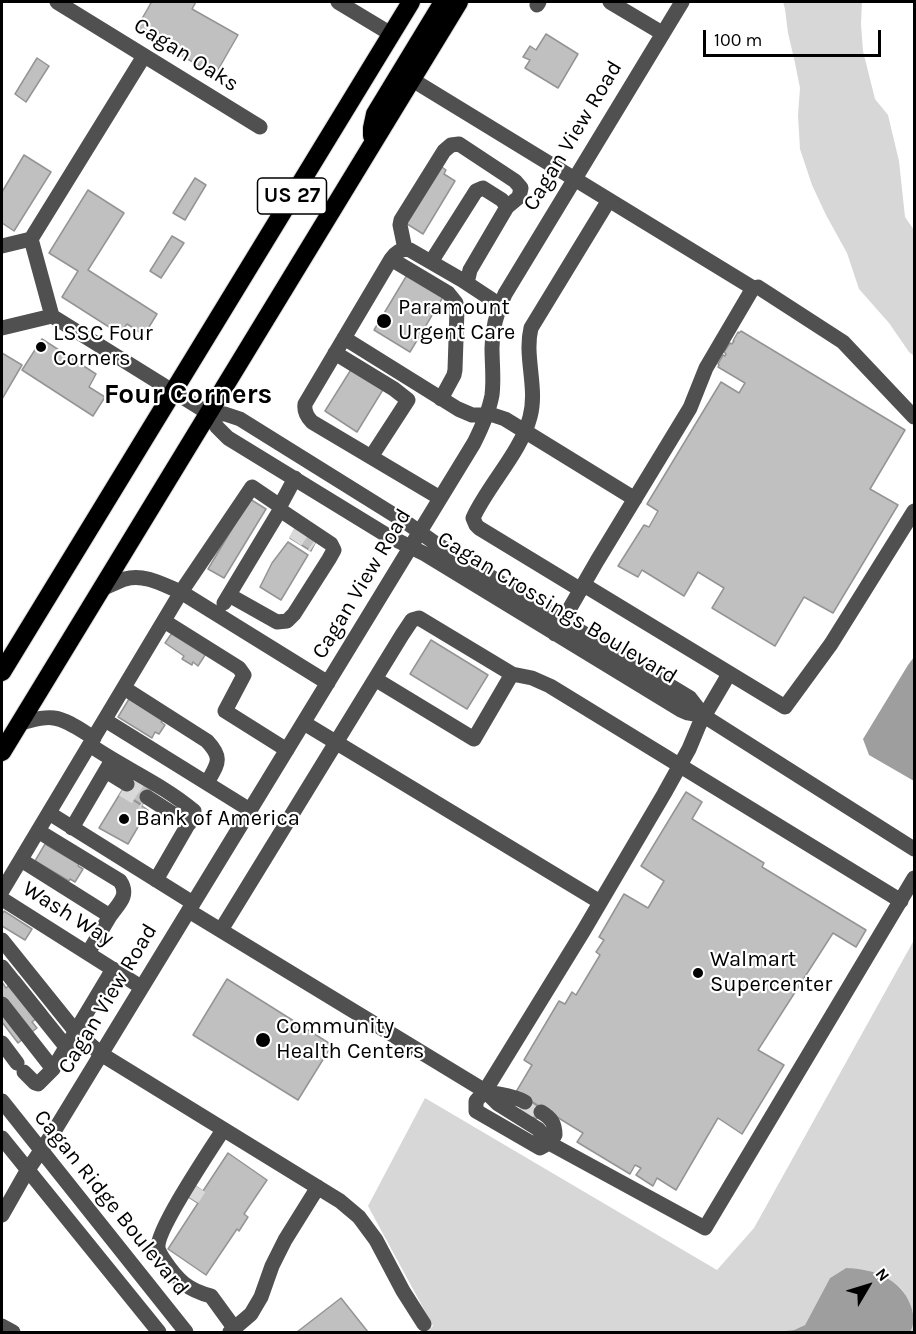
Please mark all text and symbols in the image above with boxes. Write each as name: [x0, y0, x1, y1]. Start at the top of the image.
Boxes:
street label: Cagan Oaks: [129, 12, 243, 98]
scale bar: [706, 18, 884, 56]
text: 100 m: [714, 29, 762, 51]
street label: Cagan View Road: [518, 56, 628, 216]
road number: US 27: [258, 178, 326, 214]
place label: Paramount Urgent Care: [398, 295, 515, 346]
marker: Paramount Urgent Care: [375, 312, 393, 330]
place label: LSSC Four Corners: [53, 321, 153, 372]
marker: LSSC Four Corners: [34, 340, 48, 354]
district label: Four Corners: [104, 378, 272, 412]
street label: Cagan View Road: [307, 504, 417, 664]
street label: Cagan Crossings Boulevard: [432, 526, 682, 690]
place label: Bank of America: [136, 806, 300, 832]
marker: Bank of America: [117, 812, 131, 826]
street label: Wash Way: [18, 876, 118, 952]
street label: Cagan View Road: [53, 919, 163, 1079]
place label: Walmart Supercenter: [710, 947, 832, 998]
marker: Walmart Supercenter: [691, 966, 705, 980]
place label: Community Health Centers: [276, 1014, 424, 1066]
marker: Community Health Centers: [254, 1031, 272, 1049]
street label: Cagan Ridge Boulevard: [28, 1105, 194, 1301]
north arrow: [838, 1256, 898, 1316]
text: N: [872, 1264, 894, 1285]

